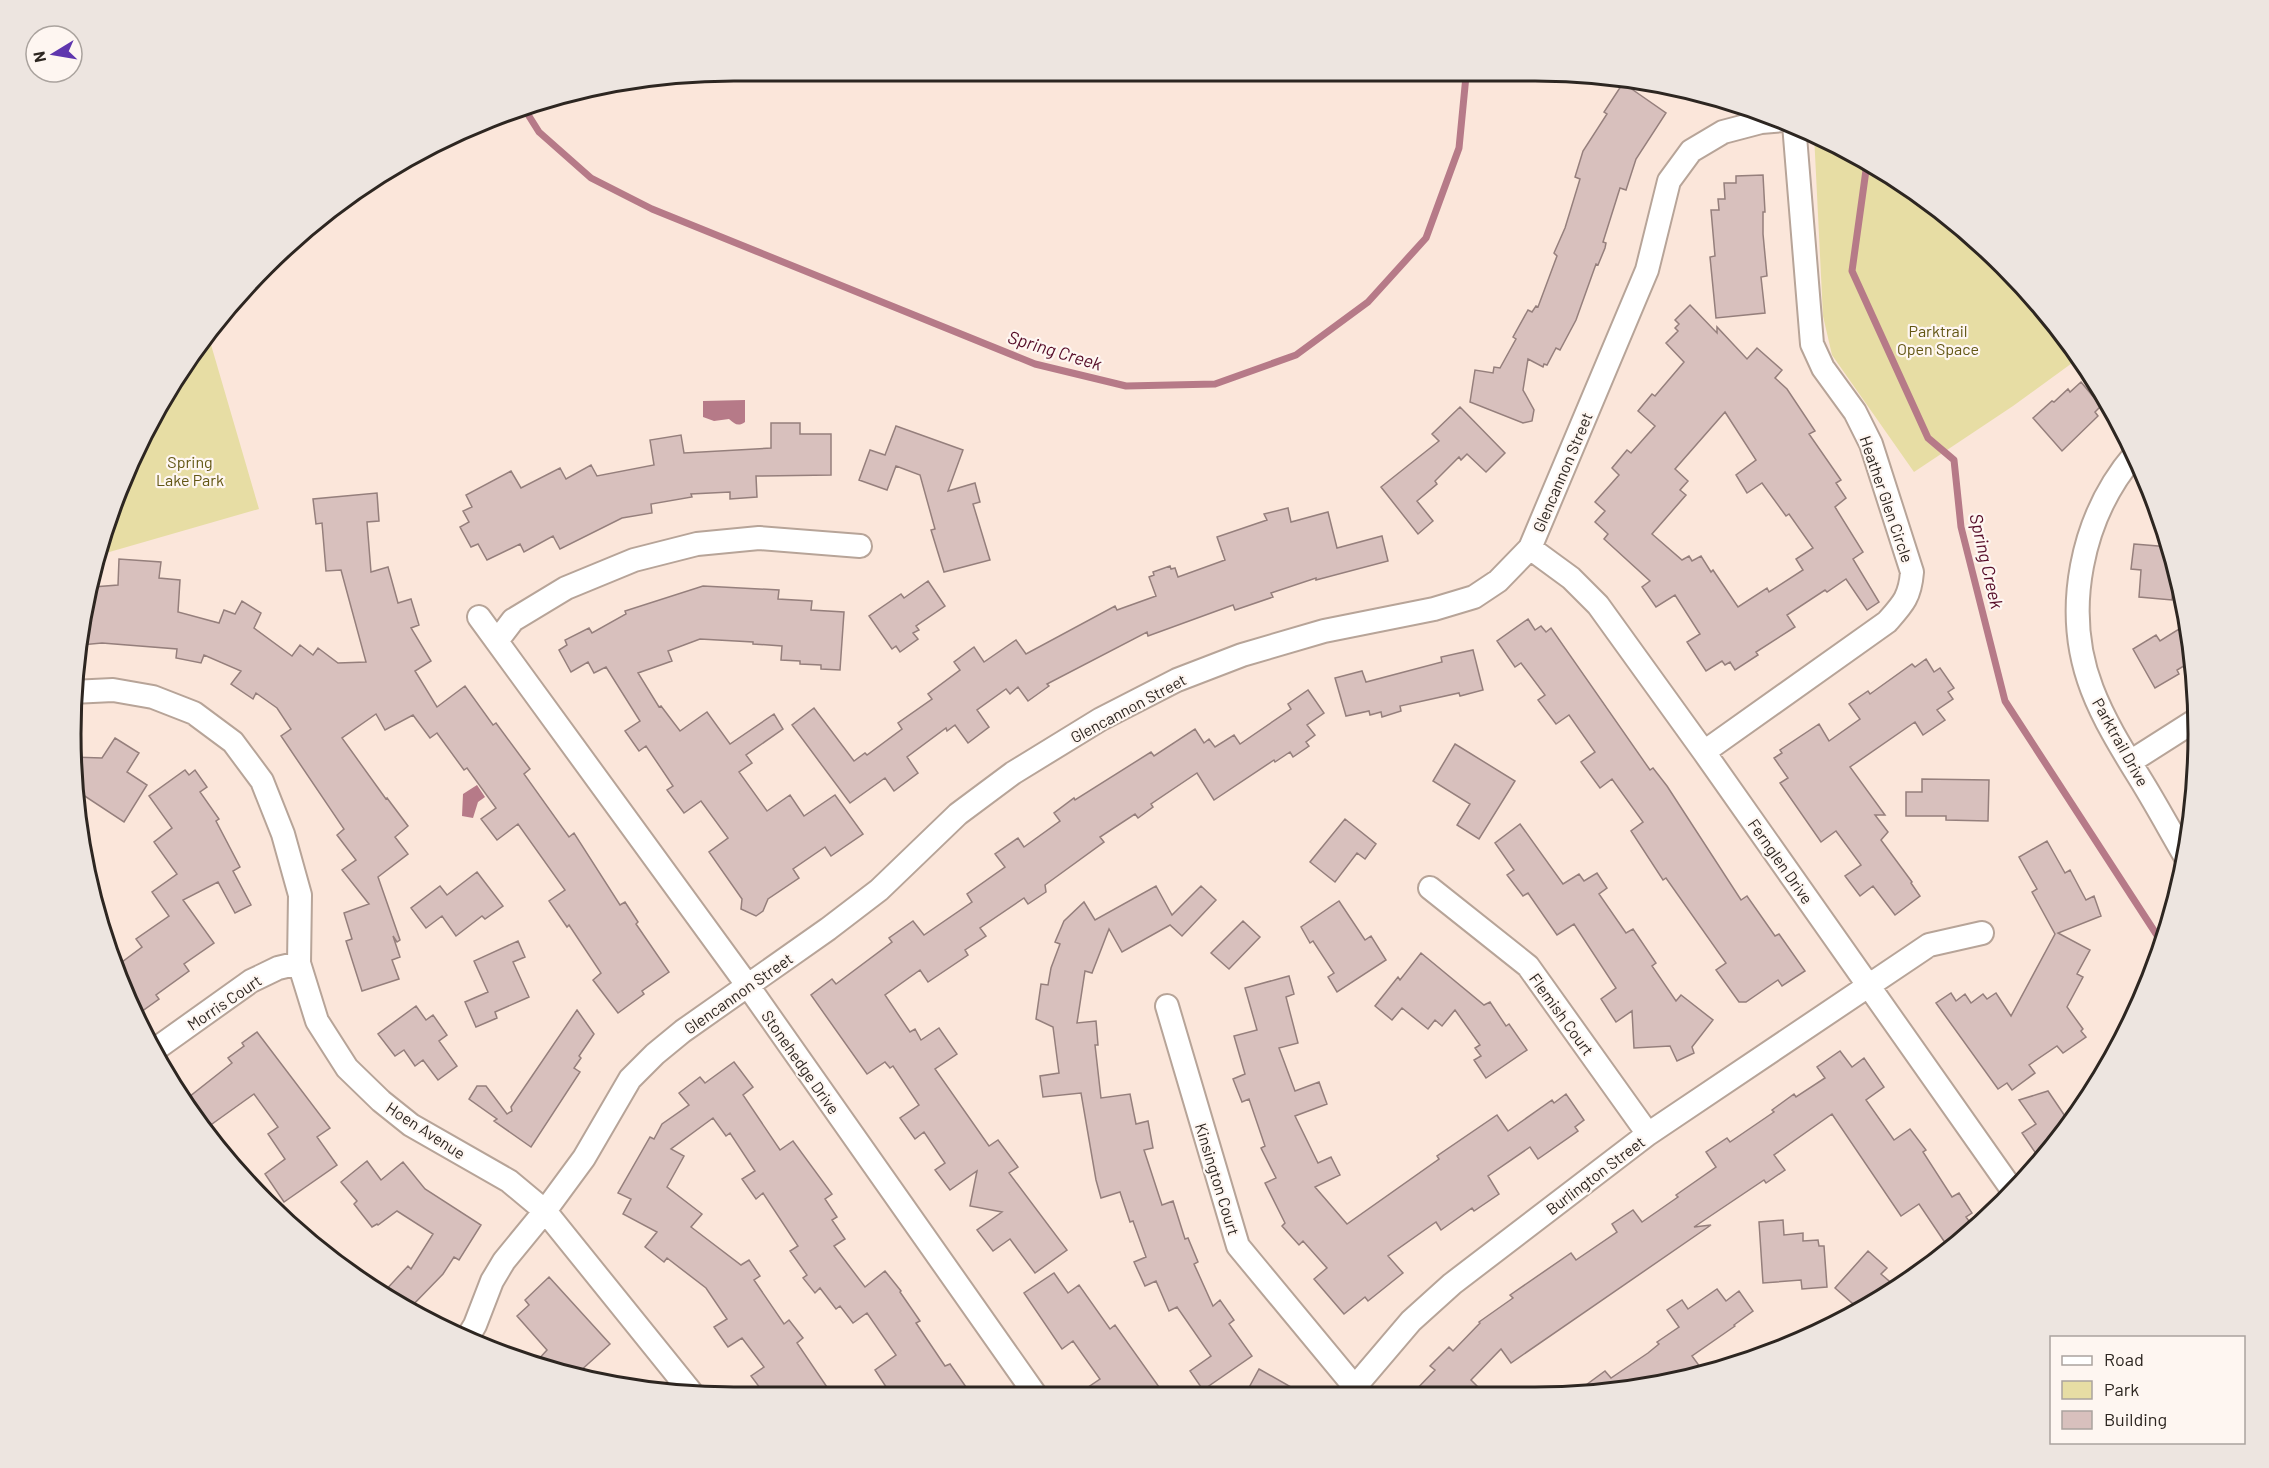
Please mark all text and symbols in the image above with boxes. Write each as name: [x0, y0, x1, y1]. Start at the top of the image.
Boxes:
north arrow: [24, 24, 84, 84]
text: N: [28, 50, 49, 64]
park label: Parktrail Open Space: [1897, 321, 1979, 358]
water label: Spring Creek: [1005, 325, 1105, 375]
street label: Glencannon Street: [1528, 409, 1596, 535]
street label: Heather Glen Circle: [1856, 433, 1918, 565]
park label: Spring Lake Park: [156, 452, 224, 489]
water label: Spring Creek: [1965, 511, 2009, 611]
street label: Glencannon Street: [1067, 669, 1189, 747]
street label: Parktrail Drive: [2089, 695, 2153, 789]
street label: Fernglen Drive: [1745, 815, 1817, 907]
street label: Glencannon Street: [680, 948, 796, 1038]
street label: Flemish Court: [1526, 969, 1598, 1059]
street label: Morris Court: [183, 970, 265, 1034]
street label: Stonehedge Drive: [758, 1006, 844, 1118]
street label: Hoen Avenue: [383, 1097, 469, 1163]
street label: Kinsington Court: [1192, 1121, 1244, 1237]
street label: Burlington Street: [1542, 1132, 1648, 1218]
legend: [2050, 1336, 2245, 1444]
text: Road: [2104, 1348, 2144, 1370]
text: Park: [2104, 1378, 2139, 1400]
text: Building: [2104, 1408, 2167, 1430]

